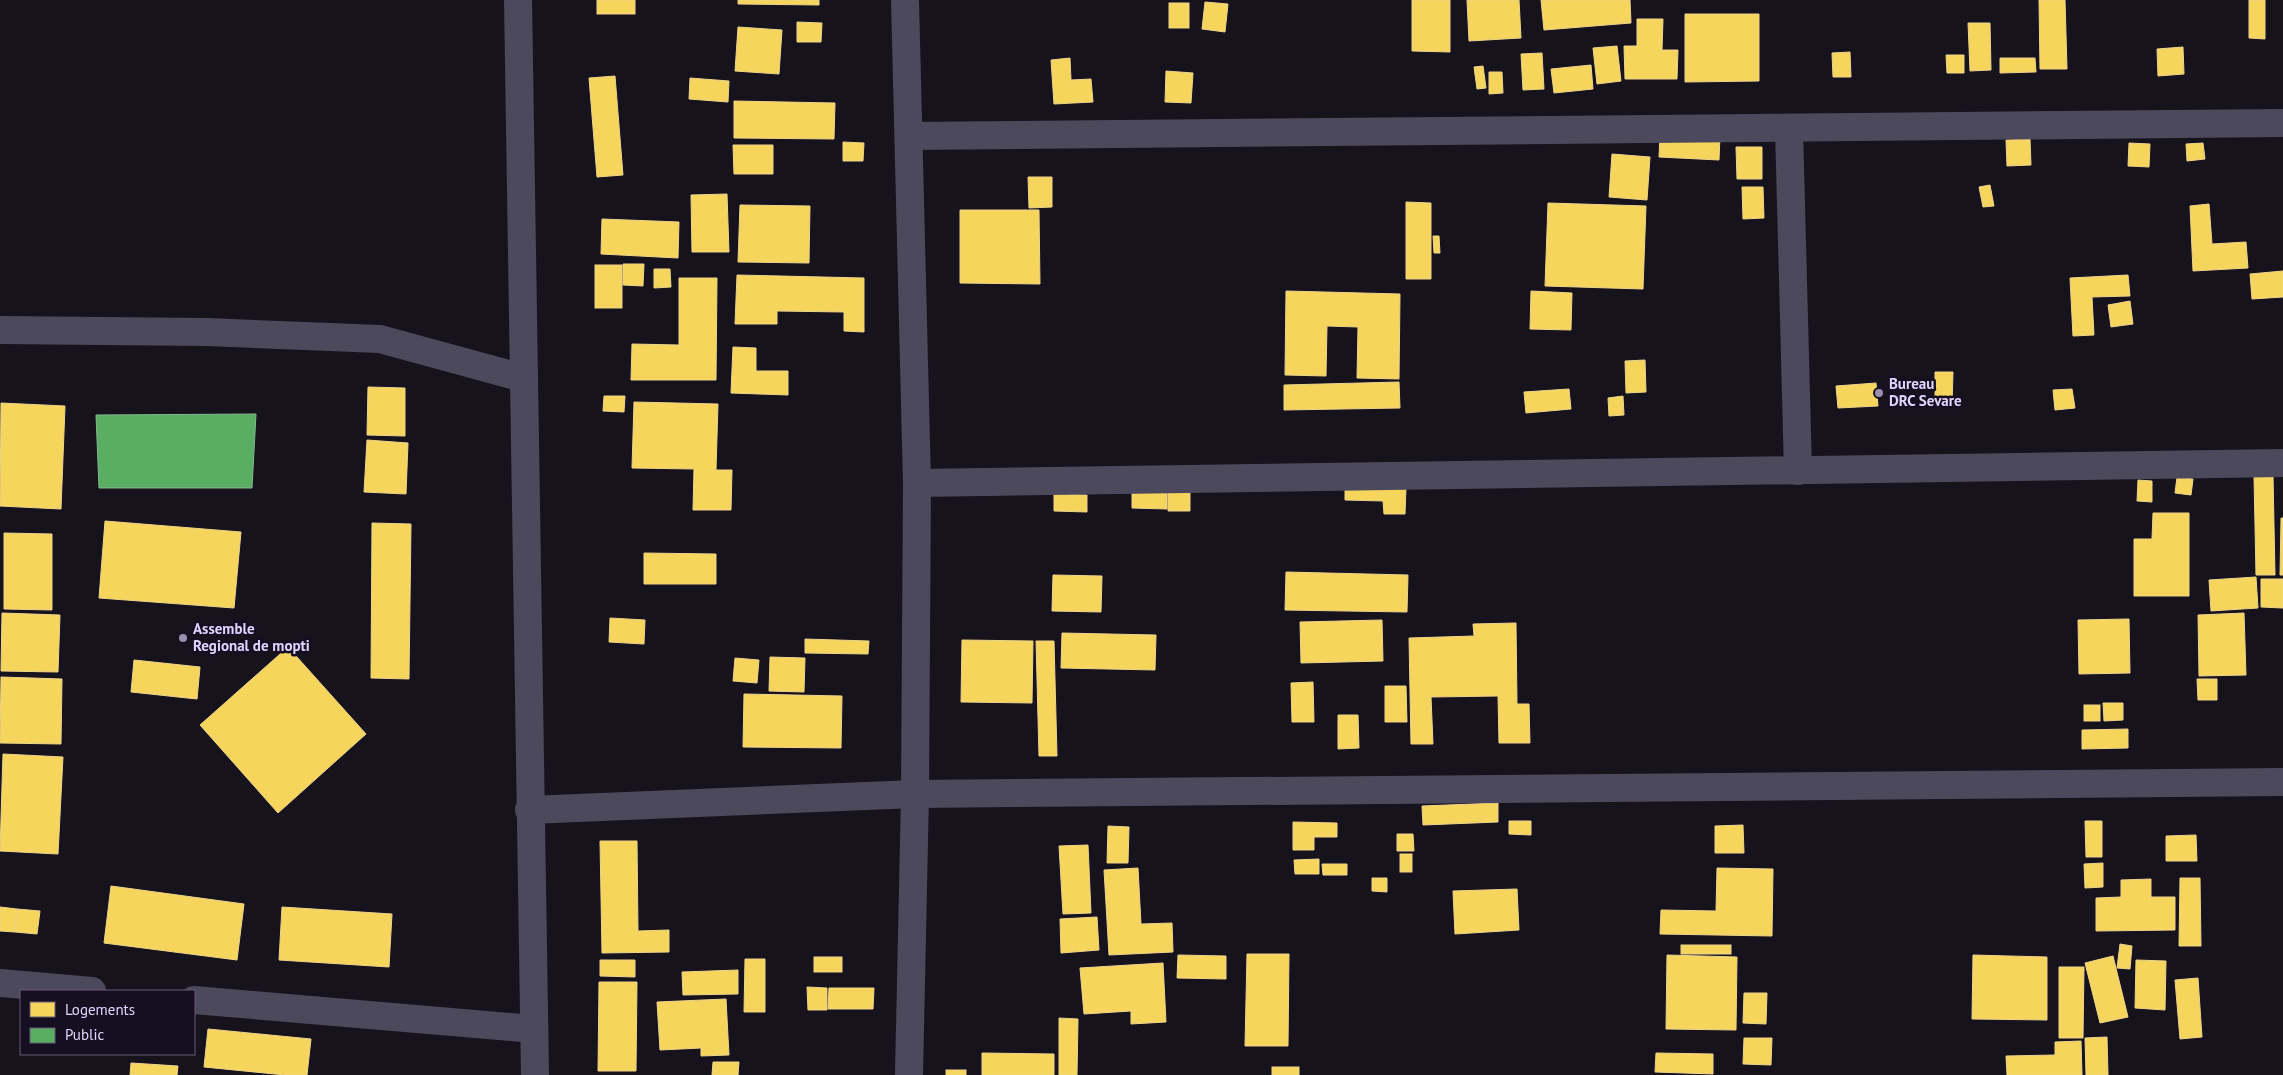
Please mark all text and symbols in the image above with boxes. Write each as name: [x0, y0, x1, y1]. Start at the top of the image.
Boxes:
place label: Bureau DRC Sevare: [1889, 374, 1962, 410]
marker: Bureau DRC Sevare: [1873, 387, 1885, 399]
place label: Assemble Regional de mopti: [193, 619, 310, 655]
marker: Assemble Regional de mopti: [177, 632, 189, 644]
legend: [20, 990, 195, 1055]
text: Logements: [65, 1000, 135, 1019]
text: Public: [65, 1025, 104, 1044]

